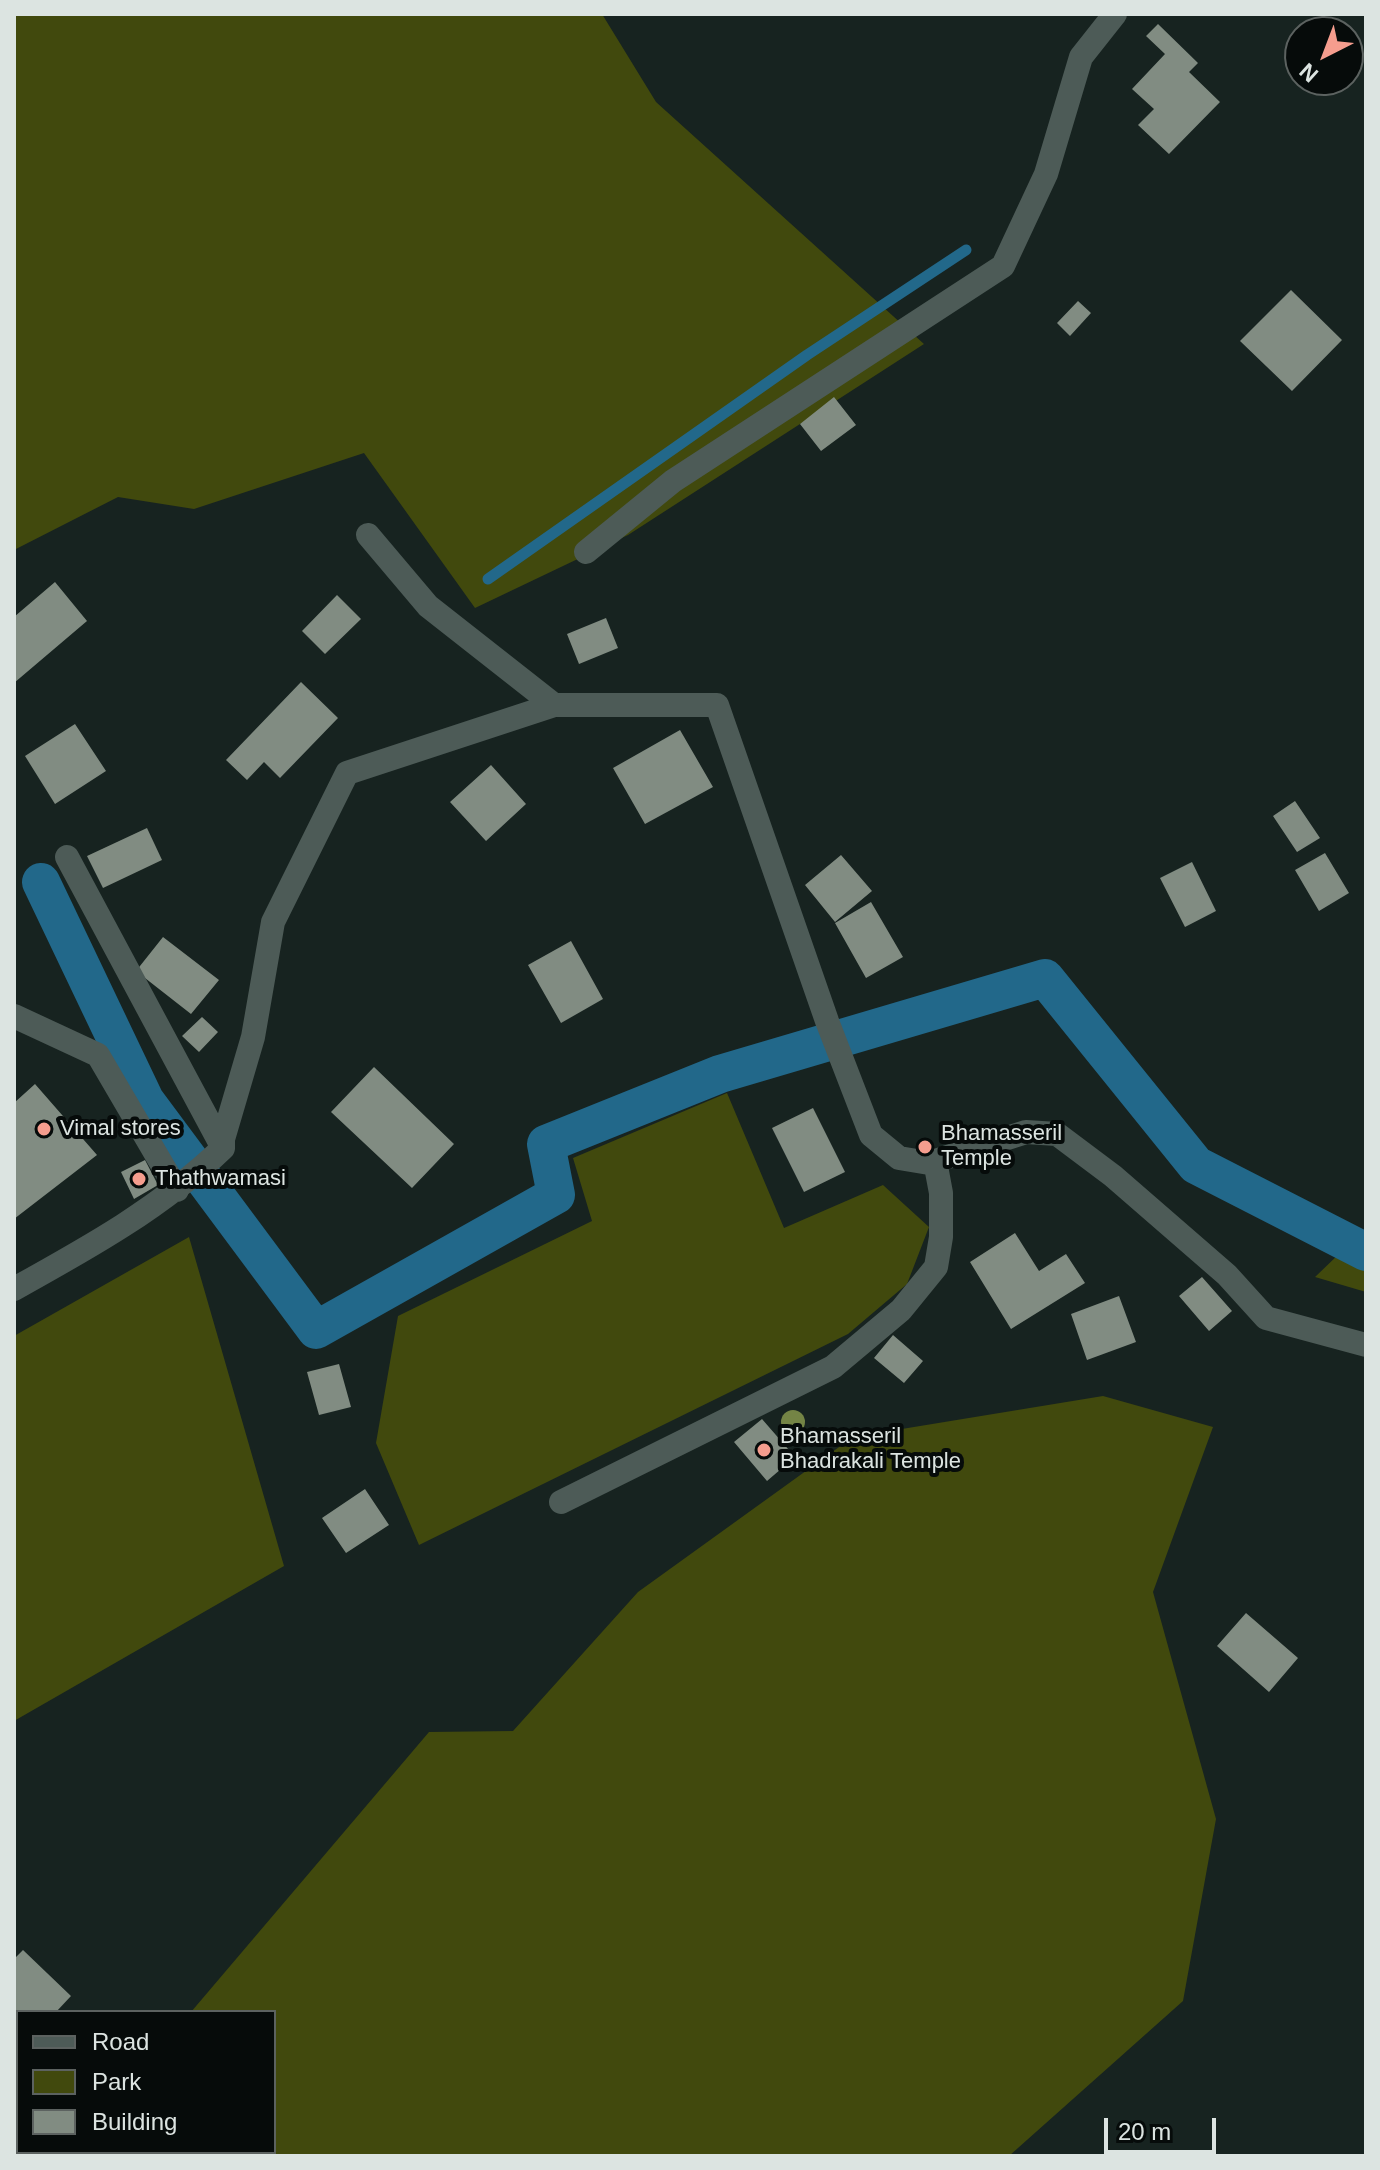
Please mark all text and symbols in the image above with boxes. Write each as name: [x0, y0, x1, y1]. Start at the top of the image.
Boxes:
north arrow: [1284, 16, 1364, 96]
text: N: [1295, 58, 1323, 87]
place label: Vimal stores: [60, 1116, 181, 1142]
marker: Vimal stores: [35, 1120, 53, 1138]
place label: Bhamasseril Temple: [941, 1121, 1062, 1172]
marker: Bhamasseril Temple: [916, 1138, 934, 1156]
place label: Thathwamasi: [155, 1166, 286, 1192]
marker: Thathwamasi: [130, 1170, 148, 1188]
place label: Bhamasseril Bhadrakali Temple: [780, 1424, 961, 1476]
marker: Bhamasseril Bhadrakali Temple: [755, 1441, 773, 1459]
legend: [16, 2010, 276, 2154]
text: Road: [92, 2028, 149, 2055]
text: Park: [92, 2068, 141, 2095]
scale bar: [1108, 2102, 1220, 2152]
text: Building: [92, 2108, 177, 2135]
text: 20 m: [1118, 2118, 1171, 2145]

